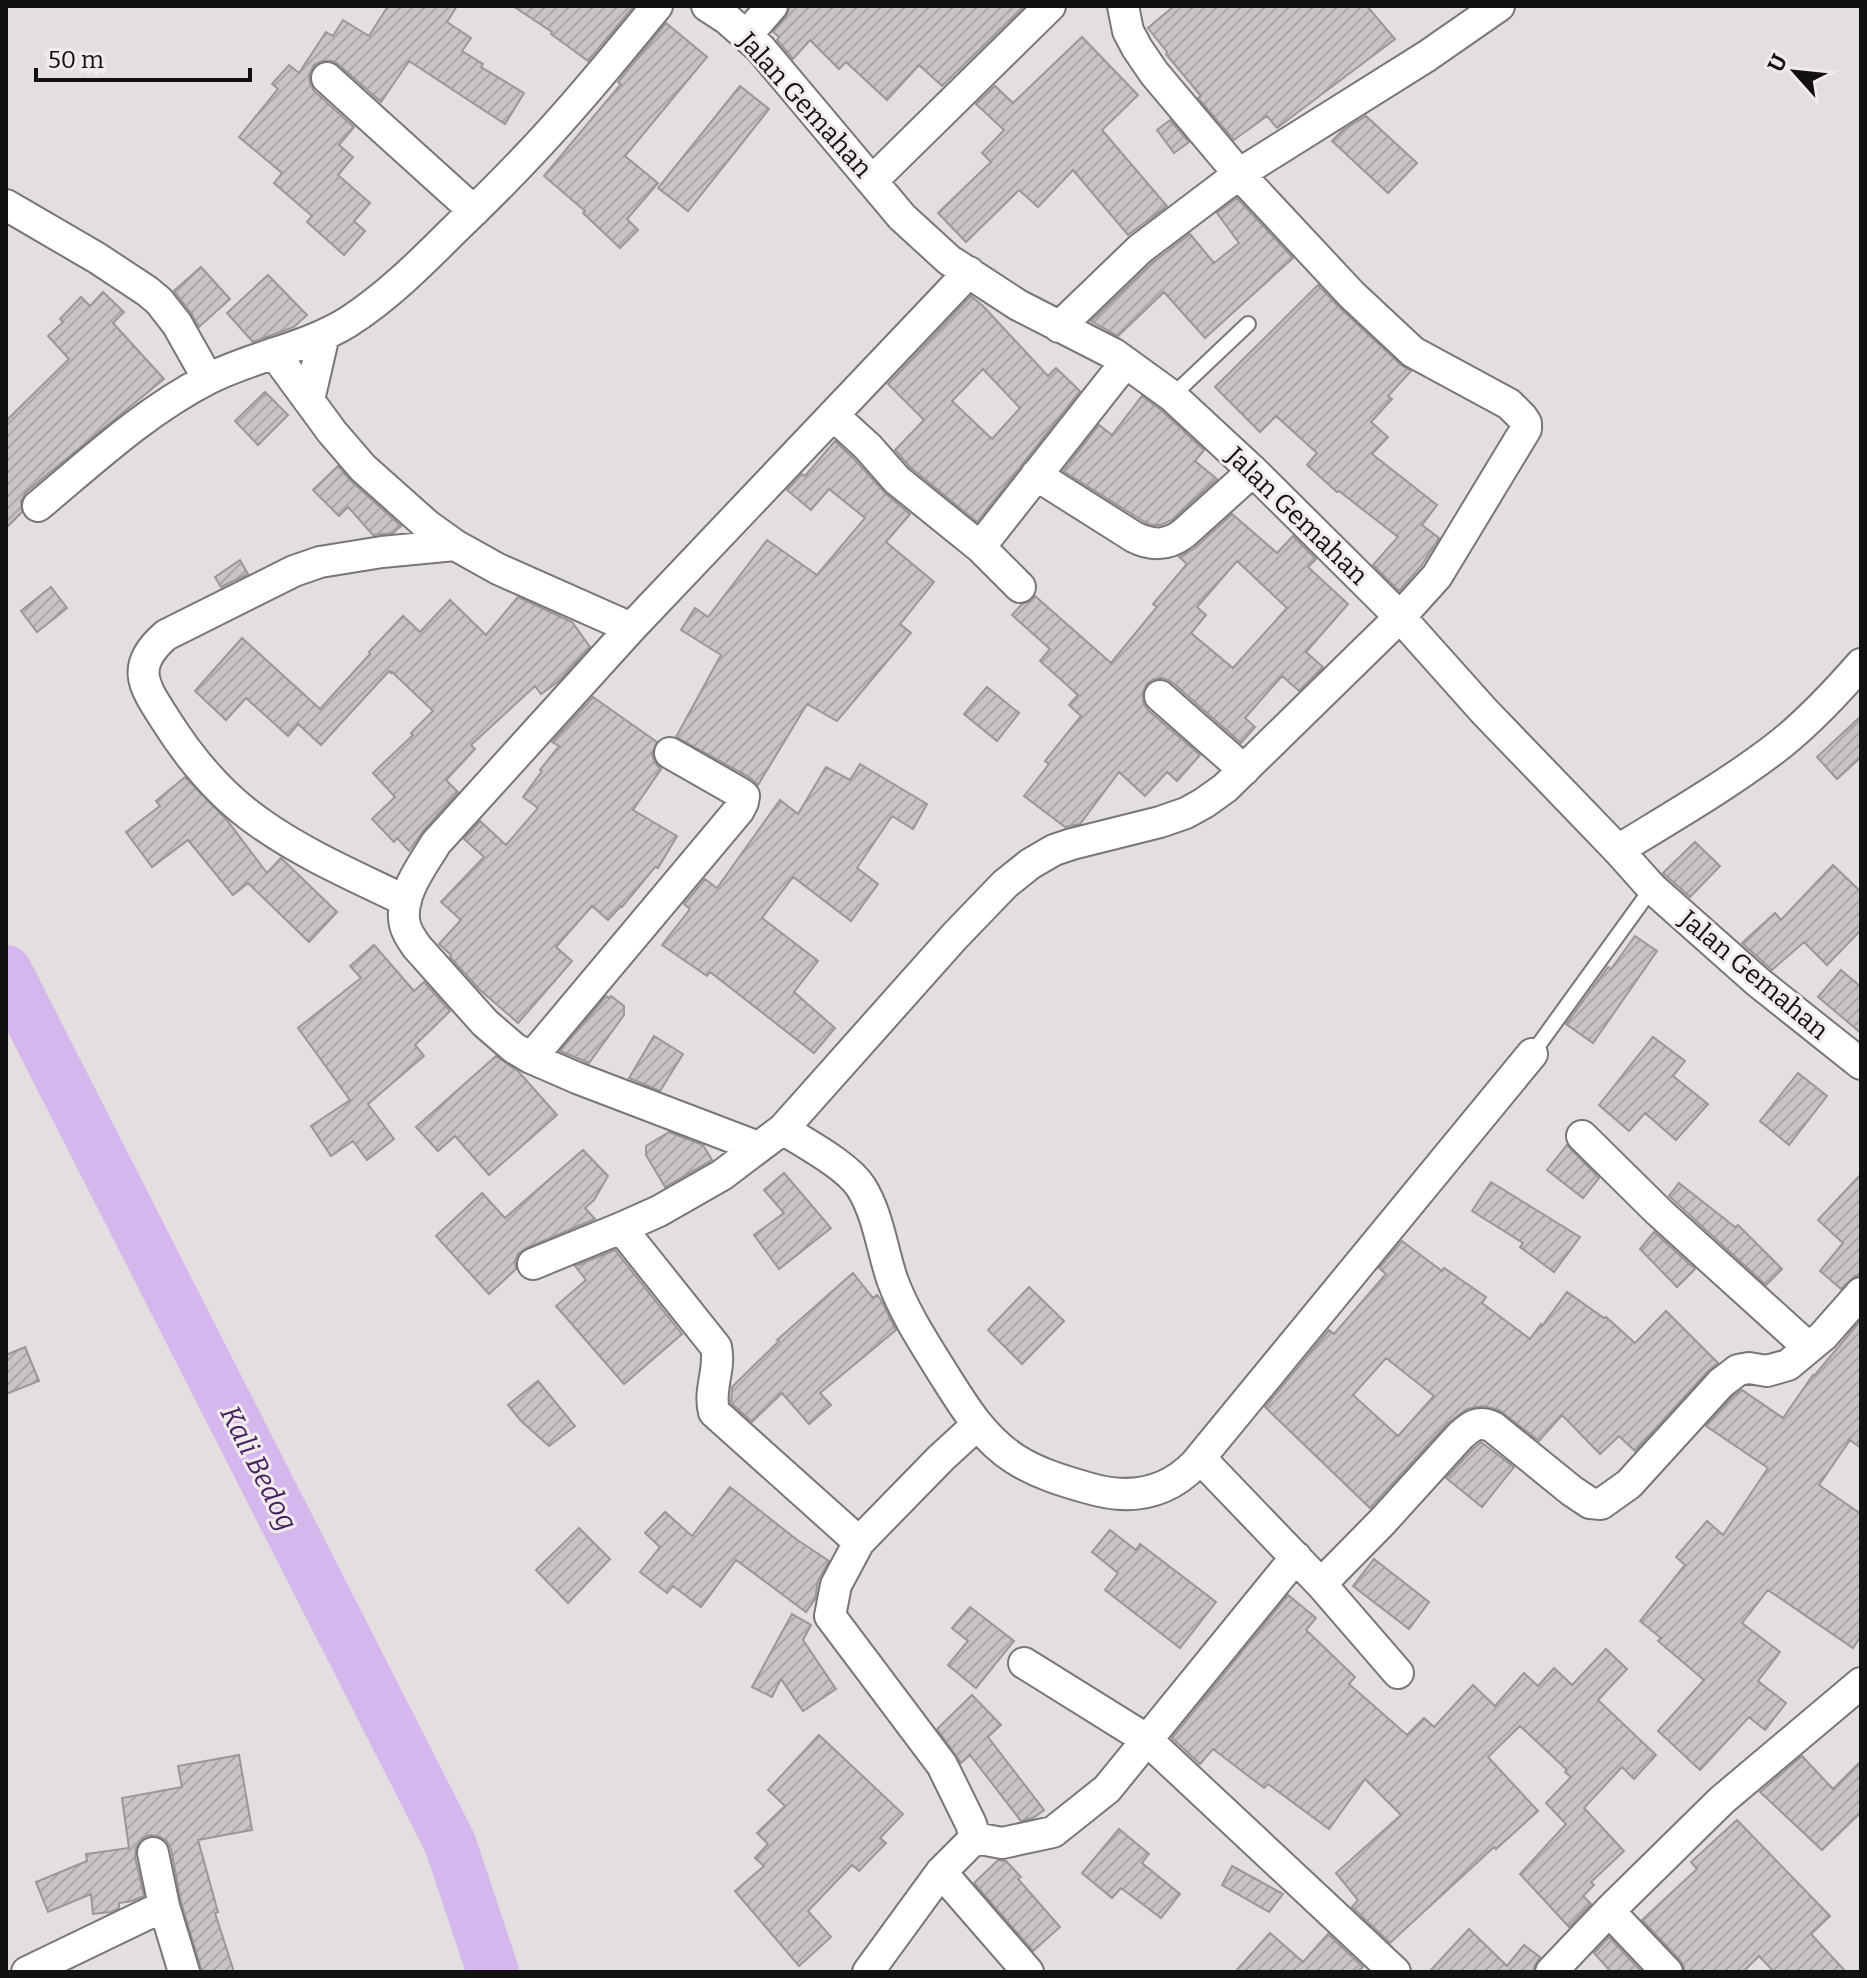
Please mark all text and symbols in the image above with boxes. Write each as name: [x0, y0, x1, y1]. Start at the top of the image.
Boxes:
street label: Jalan Gemahan: [731, 25, 879, 184]
scale bar: [36, 32, 250, 82]
north arrow: [1755, 32, 1835, 112]
text: 50 m: [48, 46, 104, 74]
text: U: [1762, 50, 1793, 77]
street label: Jalan Gemahan: [1219, 440, 1375, 592]
street label: Jalan Gemahan: [1673, 903, 1835, 1047]
water label: Kali Bedog: [214, 1400, 304, 1536]

